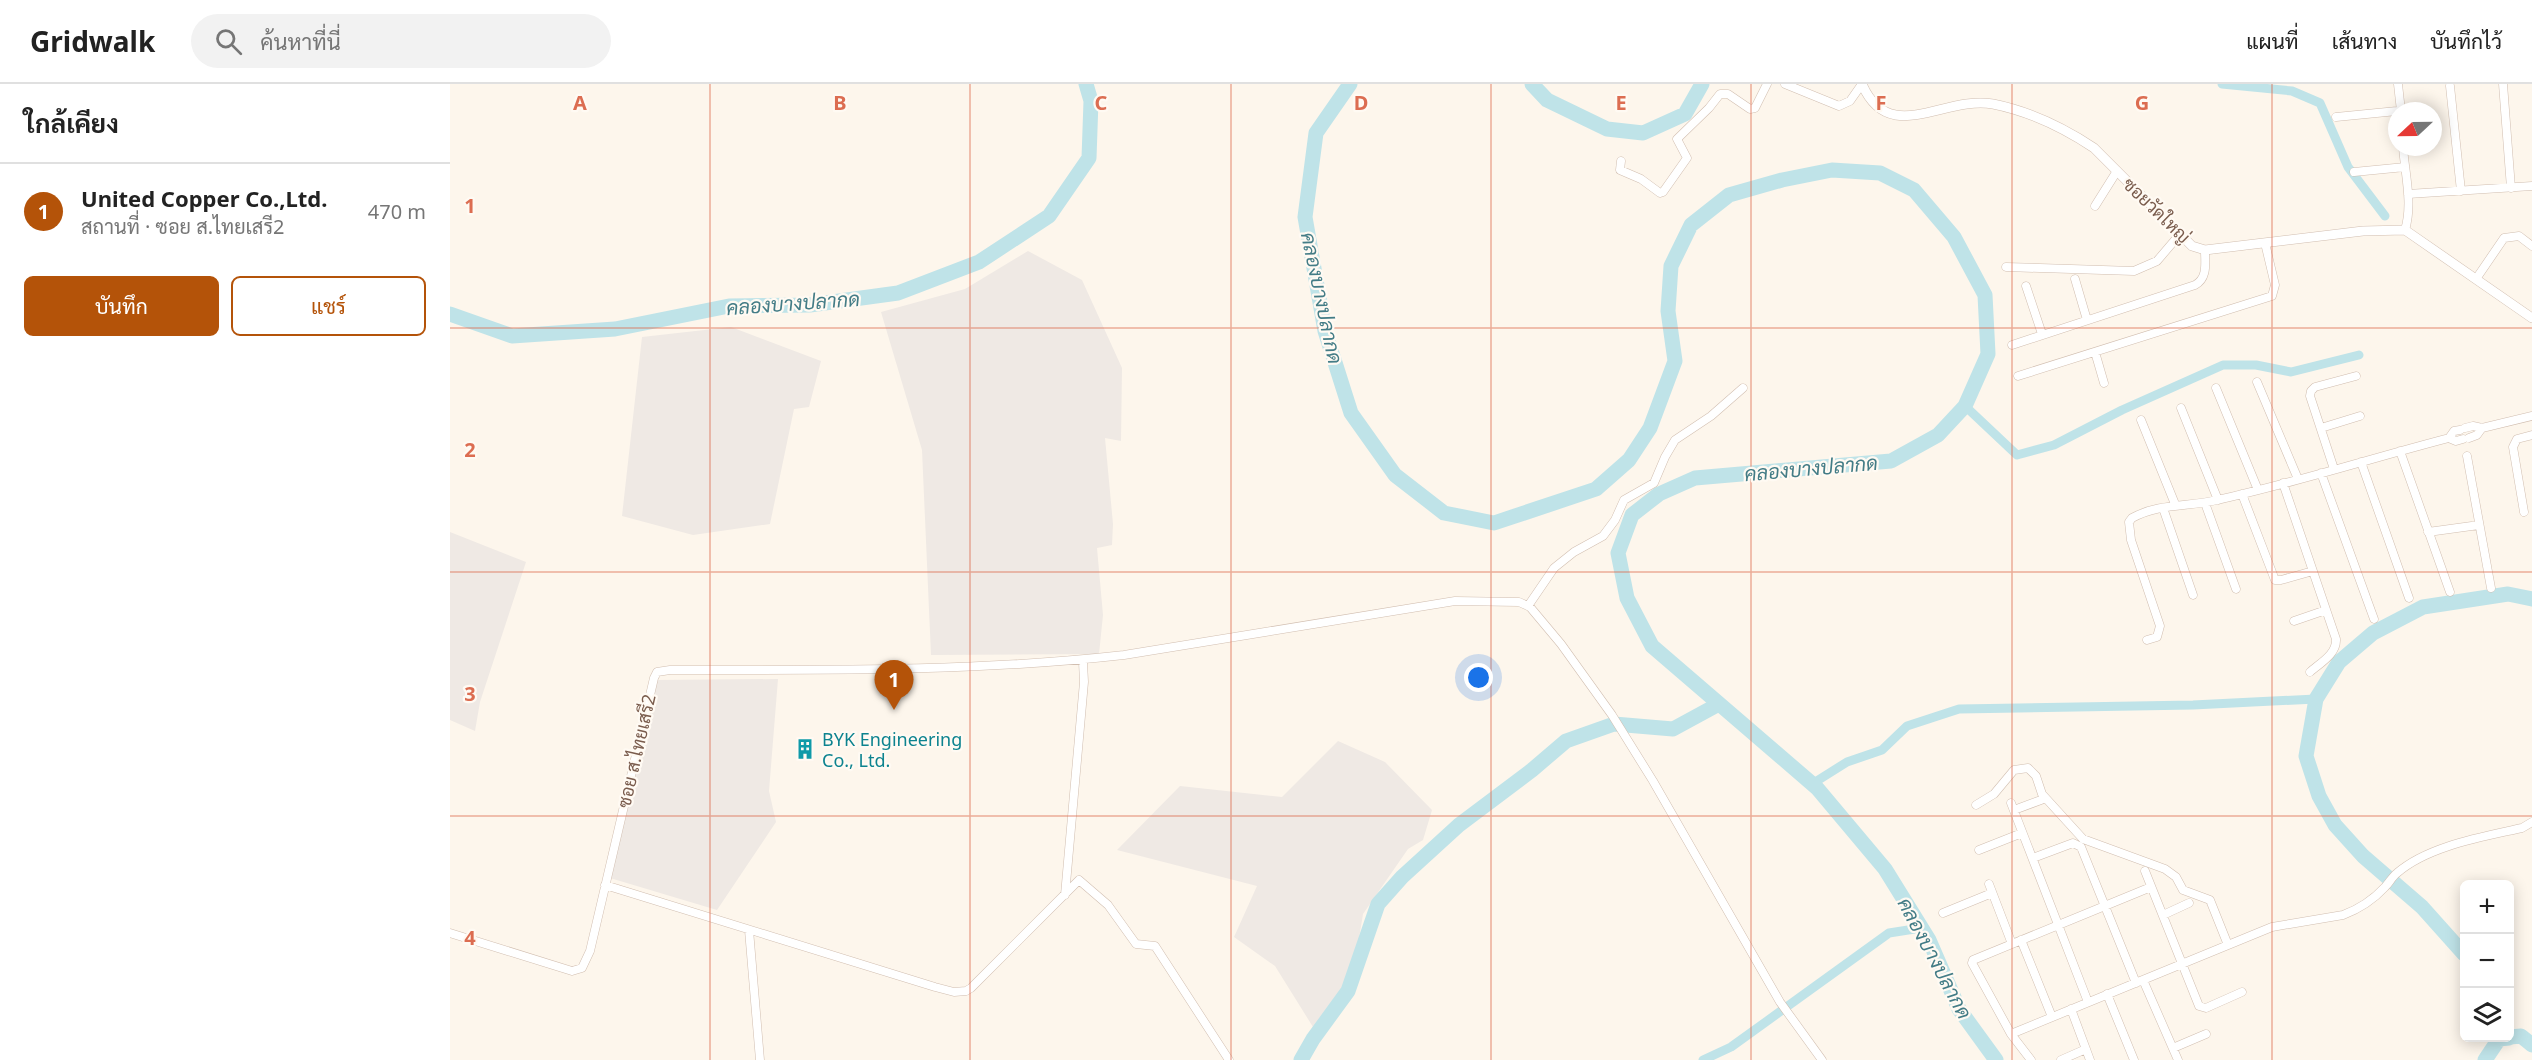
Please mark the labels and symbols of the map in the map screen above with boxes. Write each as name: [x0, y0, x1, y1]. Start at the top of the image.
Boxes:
text: A: [573, 89, 587, 116]
text: B: [833, 89, 847, 116]
text: C: [1095, 89, 1108, 116]
text: D: [1354, 89, 1368, 116]
text: E: [1615, 89, 1627, 116]
text: F: [1876, 89, 1886, 116]
text: G: [2135, 89, 2149, 116]
north arrow: [2388, 102, 2442, 156]
street label: ซอยวัดใหญ่: [2118, 172, 2196, 248]
text: 1: [464, 192, 476, 219]
water label: คลองบางปลากด: [1295, 230, 1349, 366]
water label: คลองบางปลากด: [725, 285, 861, 321]
text: 2: [464, 436, 476, 463]
water label: คลองบางปลากด: [1743, 449, 1879, 487]
pin: 1: [874, 660, 914, 710]
your location: [1464, 663, 1493, 692]
text: 3: [464, 680, 476, 707]
street label: ซอย ส.ไทยเสรี2: [611, 692, 661, 810]
place label: BYK Engineering Co., Ltd.: [822, 727, 962, 772]
building icon: BYK Engineering Co., Ltd.: [793, 737, 817, 761]
water label: คลองบางปลากด: [1892, 893, 1978, 1023]
text: 4: [464, 924, 476, 951]

